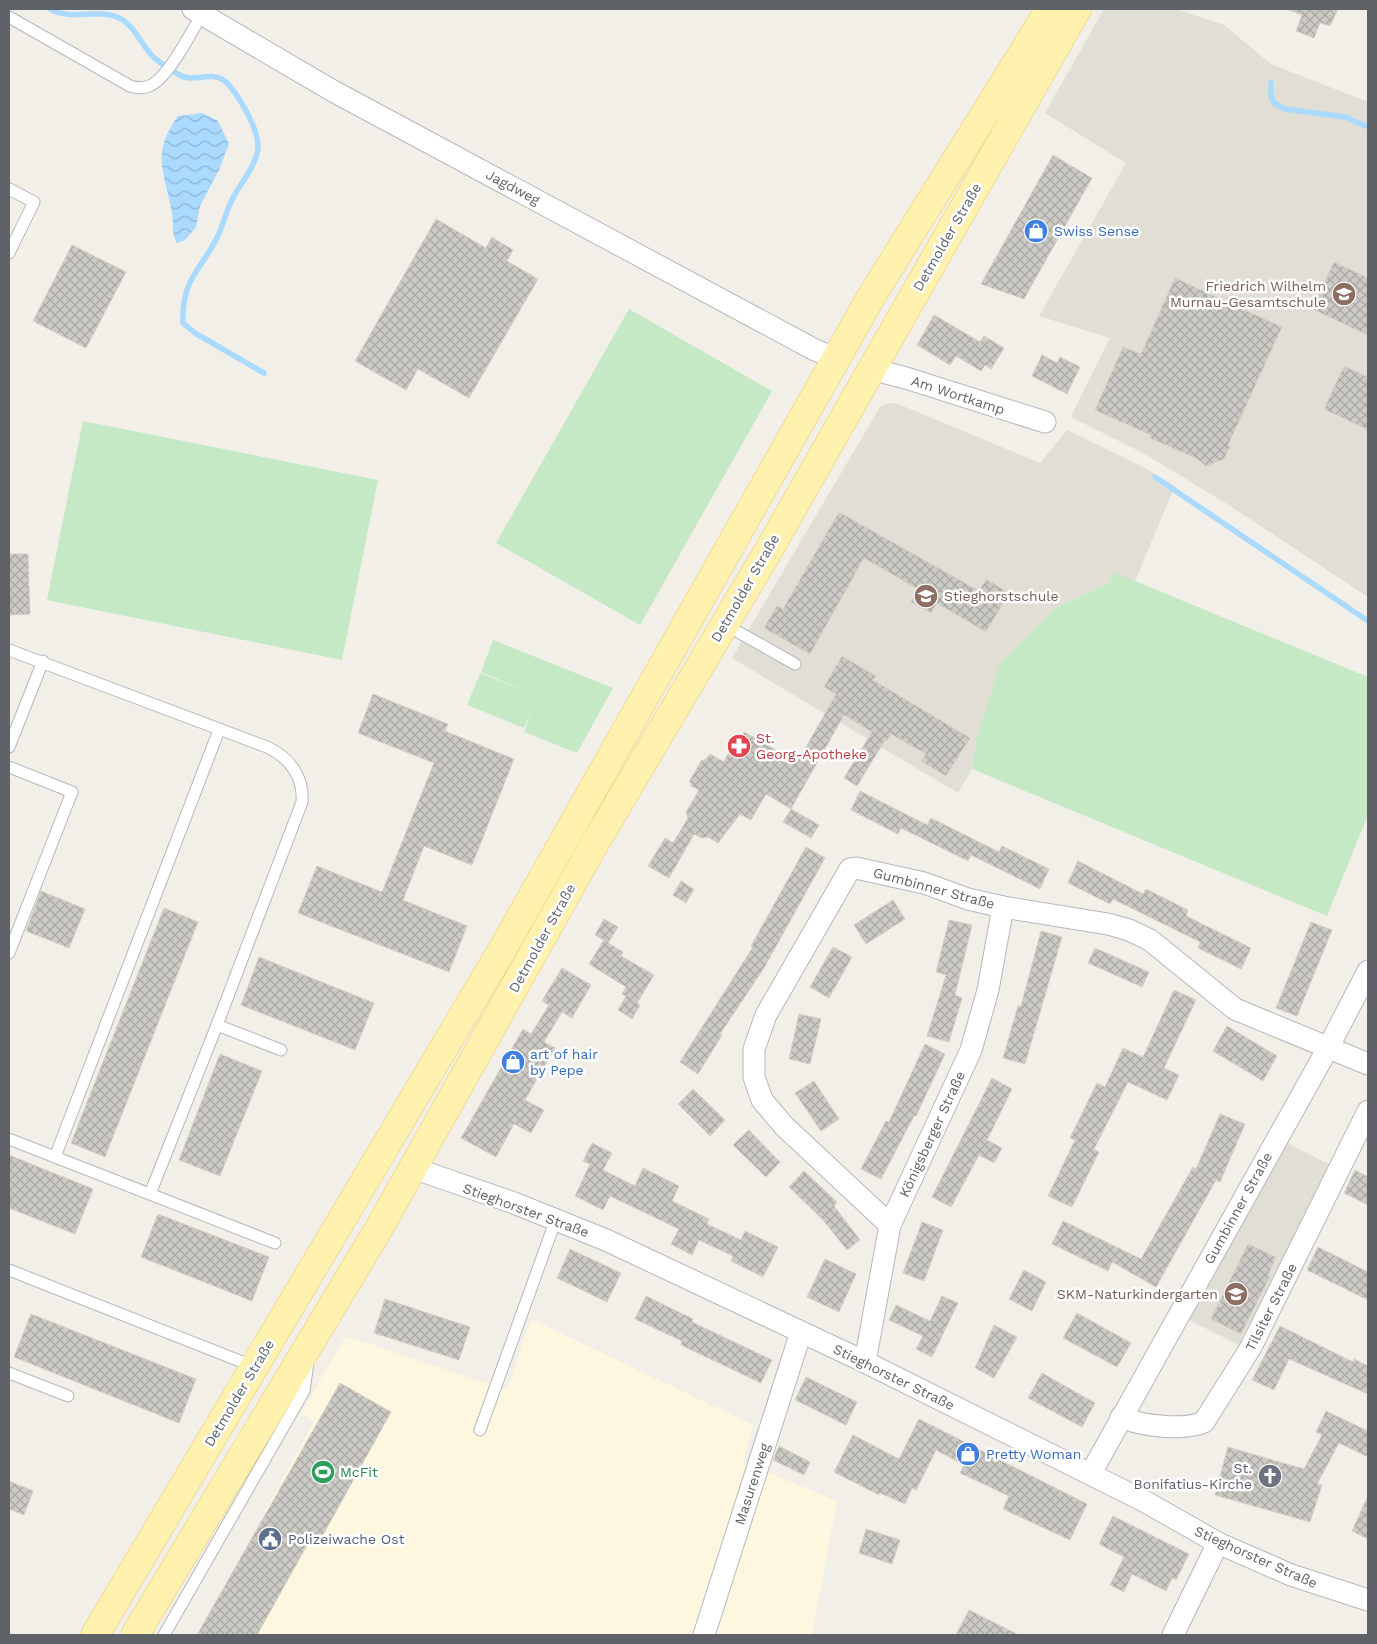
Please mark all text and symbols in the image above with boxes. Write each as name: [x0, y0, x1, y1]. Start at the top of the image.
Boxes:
street label: Jagdweg: [483, 166, 543, 208]
street label: Detmolder Straße: [910, 180, 984, 294]
shop icon: Swiss Sense: [1023, 218, 1049, 244]
place label: Swiss Sense: [1054, 223, 1139, 239]
place label: Friedrich Wilhelm Murnau-Gesamtschule: [1170, 278, 1326, 310]
school or university icon: Friedrich Wilhelm Murnau-Gesamtschule: [1331, 281, 1357, 307]
street label: Am Wortkamp: [909, 372, 1007, 418]
street label: Detmolder Straße: [708, 531, 782, 645]
school or university icon: Stieghorstschule: [913, 583, 939, 609]
place label: Stieghorstschule: [944, 588, 1059, 604]
place label: St. Georg-Apotheke: [756, 730, 867, 762]
pharmacy icon: St. Georg-Apotheke: [726, 733, 752, 759]
street label: Gumbinner Straße: [871, 864, 997, 912]
street label: Detmolder Straße: [505, 881, 579, 995]
place label: art of hair by Pepe: [530, 1046, 598, 1078]
shop icon: art of hair by Pepe: [500, 1049, 526, 1075]
street label: Königsberger Straße: [896, 1068, 968, 1200]
street label: Gumbinner Straße: [1201, 1149, 1275, 1267]
street label: Stieghorster Straße: [461, 1180, 591, 1240]
street label: Tilsiter Straße: [1242, 1260, 1300, 1354]
school or university icon: SKM-Naturkindergarten: [1223, 1281, 1249, 1307]
place label: SKM-Naturkindergarten: [1057, 1286, 1218, 1302]
street label: Detmolder Straße: [201, 1337, 277, 1449]
street label: Stieghorster Straße: [831, 1341, 957, 1413]
street label: Masurenweg: [731, 1441, 773, 1527]
shop icon: Pretty Woman: [955, 1441, 981, 1467]
place label: Pretty Woman: [986, 1446, 1081, 1462]
sports icon: McFit: [310, 1459, 336, 1485]
place label: St. Bonifatius-Kirche: [1134, 1460, 1252, 1492]
church icon: St. Bonifatius-Kirche: [1257, 1463, 1283, 1489]
place label: McFit: [340, 1464, 378, 1480]
street label: Stieghorster Straße: [1192, 1523, 1320, 1591]
public building icon: Polizeiwache Ost: [257, 1526, 283, 1552]
place label: Polizeiwache Ost: [288, 1531, 405, 1547]

